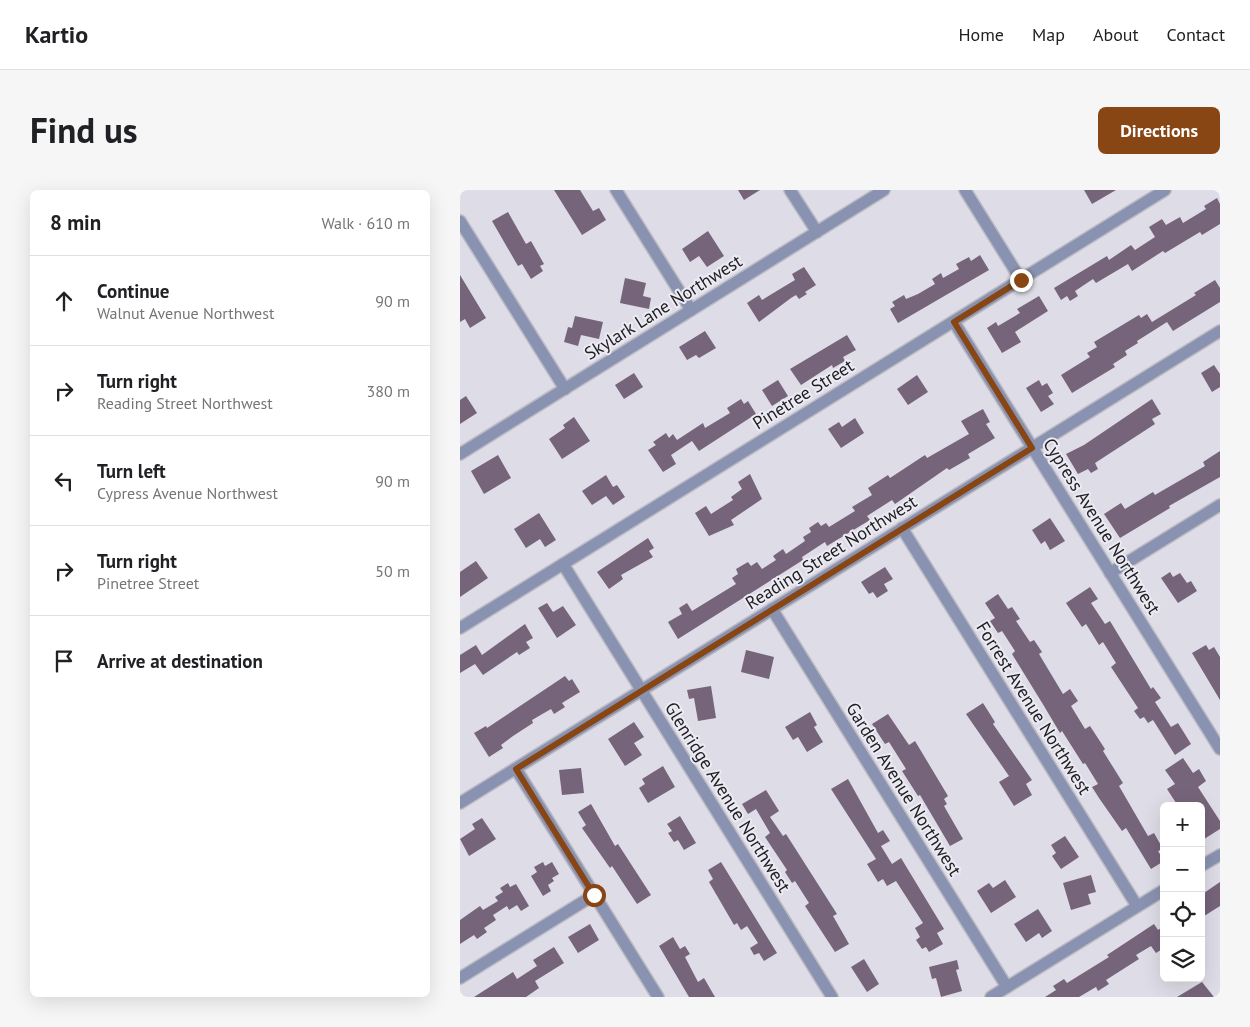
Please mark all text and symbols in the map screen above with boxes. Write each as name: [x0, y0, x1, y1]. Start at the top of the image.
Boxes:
text: Kartio: [25, 19, 88, 50]
text: Home: [958, 23, 1004, 46]
text: Map: [1032, 23, 1065, 46]
text: About: [1093, 23, 1139, 46]
text: Contact: [1167, 23, 1225, 46]
text: Find us: [30, 107, 138, 153]
button: Directions: [1098, 107, 1220, 154]
text: 8 min: [50, 209, 101, 236]
text: Walk · 610 m: [321, 213, 410, 233]
street label: Skylark Lane Northwest: [580, 249, 746, 365]
route end: [1010, 269, 1033, 292]
text: Continue: [97, 279, 169, 303]
icon: ahead: [50, 287, 78, 315]
text: 90 m: [375, 291, 410, 311]
text: Walnut Avenue Northwest: [97, 303, 274, 323]
street label: Pinetree Street: [748, 354, 858, 434]
text: Turn right: [97, 369, 177, 393]
icon: right: [50, 377, 78, 405]
text: 380 m: [367, 381, 410, 401]
text: Reading Street Northwest: [97, 393, 273, 413]
street label: Cypress Avenue Northwest: [1038, 434, 1166, 618]
text: Turn left: [97, 459, 166, 483]
icon: left: [50, 467, 78, 495]
text: 90 m: [375, 471, 410, 491]
text: Cypress Avenue Northwest: [97, 483, 278, 503]
street label: Reading Street Northwest: [741, 490, 921, 614]
text: Turn right: [97, 549, 177, 573]
icon: right: [50, 557, 78, 585]
text: 50 m: [375, 561, 410, 581]
text: Pinetree Street: [97, 573, 199, 593]
street label: Forrest Avenue Northwest: [971, 617, 1097, 799]
icon: arrive: [50, 647, 78, 675]
text: Arrive at destination: [97, 649, 263, 673]
street label: Glenridge Avenue Northwest: [660, 698, 796, 896]
street label: Garden Avenue Northwest: [841, 698, 967, 880]
map controls: [1160, 802, 1205, 982]
button: +: [1160, 802, 1205, 847]
button: −: [1160, 847, 1205, 892]
route start: [583, 884, 606, 907]
button: locate: [1160, 892, 1205, 937]
button: layers: [1160, 937, 1205, 982]

